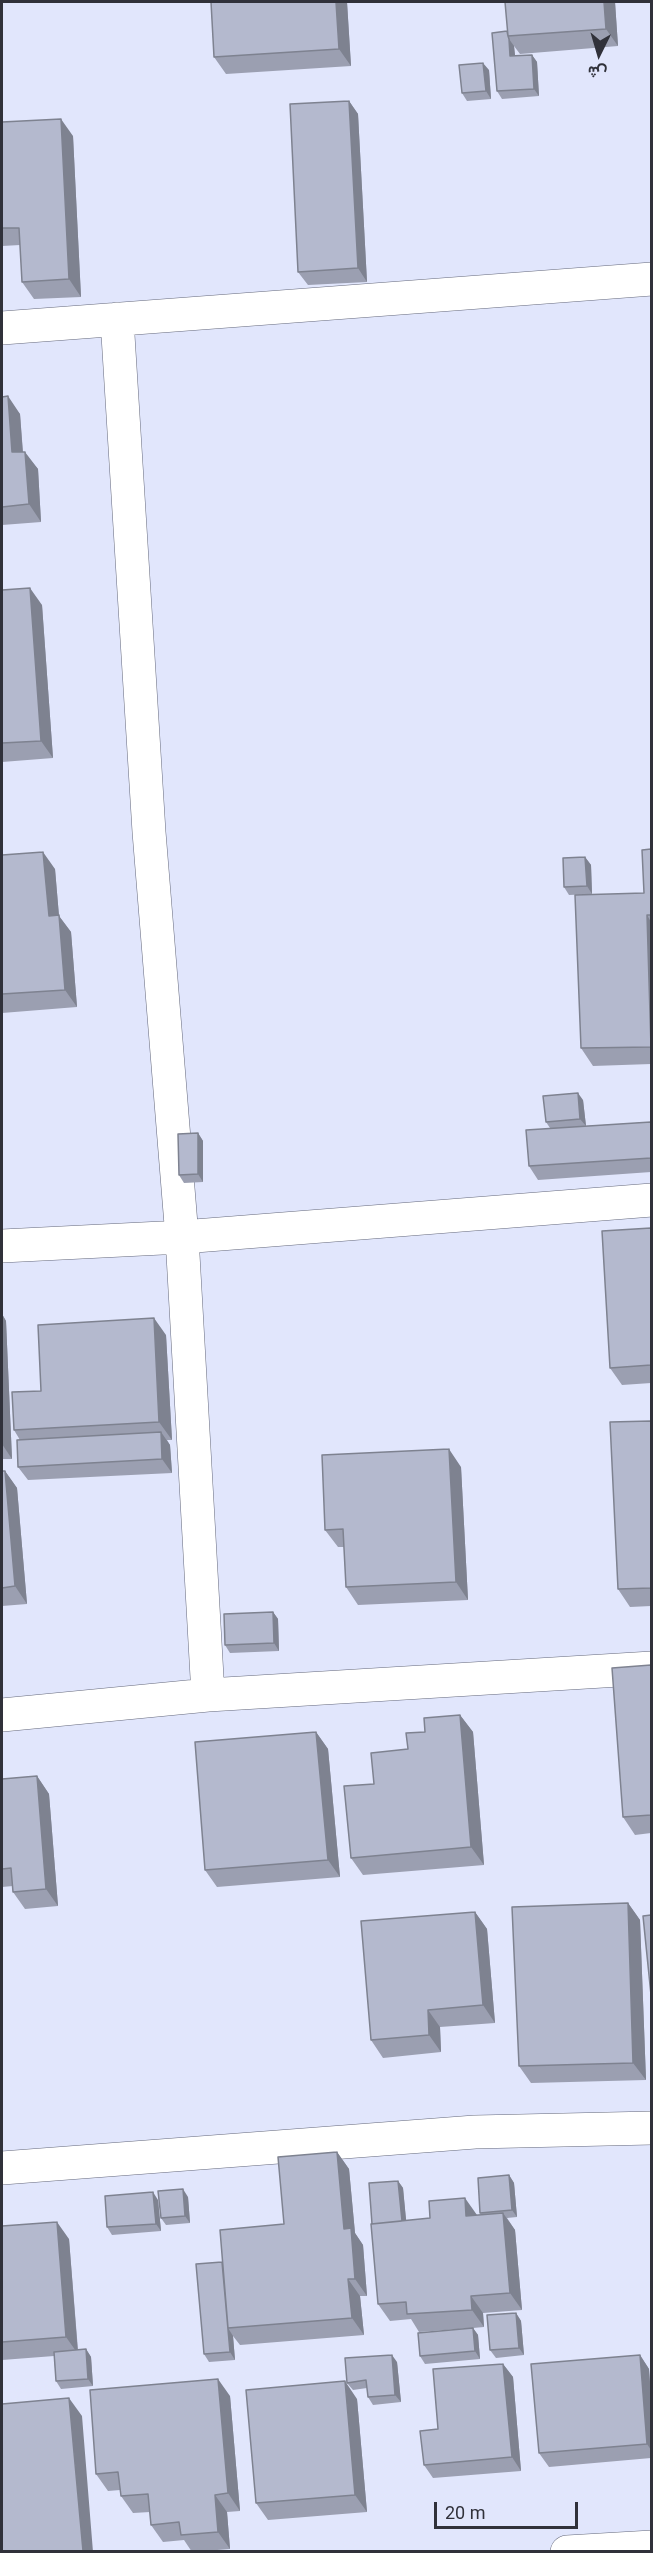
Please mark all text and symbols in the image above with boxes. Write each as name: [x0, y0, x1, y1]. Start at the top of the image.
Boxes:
north arrow: [569, 24, 629, 84]
text: ش: [587, 62, 608, 83]
scale bar: [437, 2490, 581, 2528]
text: 20 m: [445, 2502, 485, 2523]

